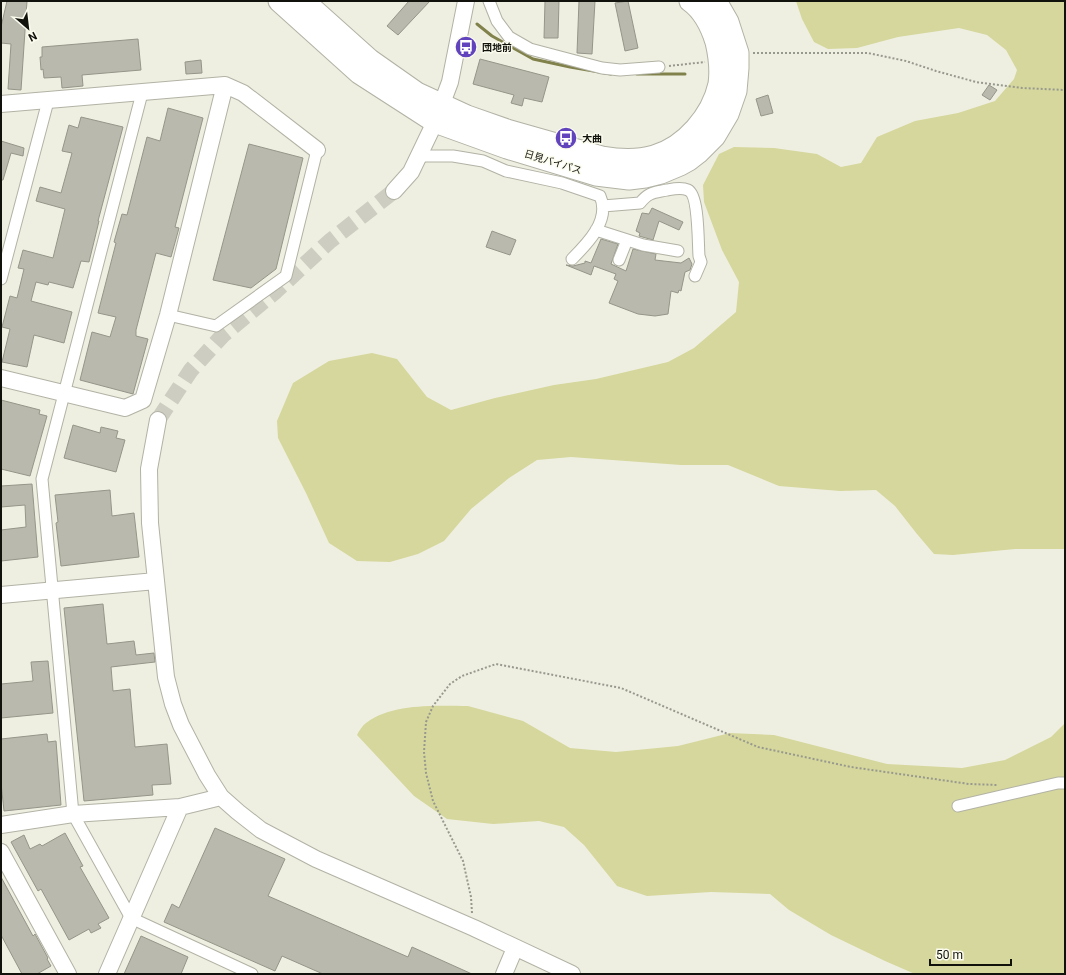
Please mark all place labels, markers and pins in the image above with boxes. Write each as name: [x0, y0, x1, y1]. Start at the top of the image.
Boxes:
bus stop icon: 団地前: [453, 34, 479, 60]
place label: 団地前: [482, 42, 512, 53]
bus stop icon: 大曲: [553, 125, 579, 151]
place label: 大曲: [582, 133, 602, 144]

